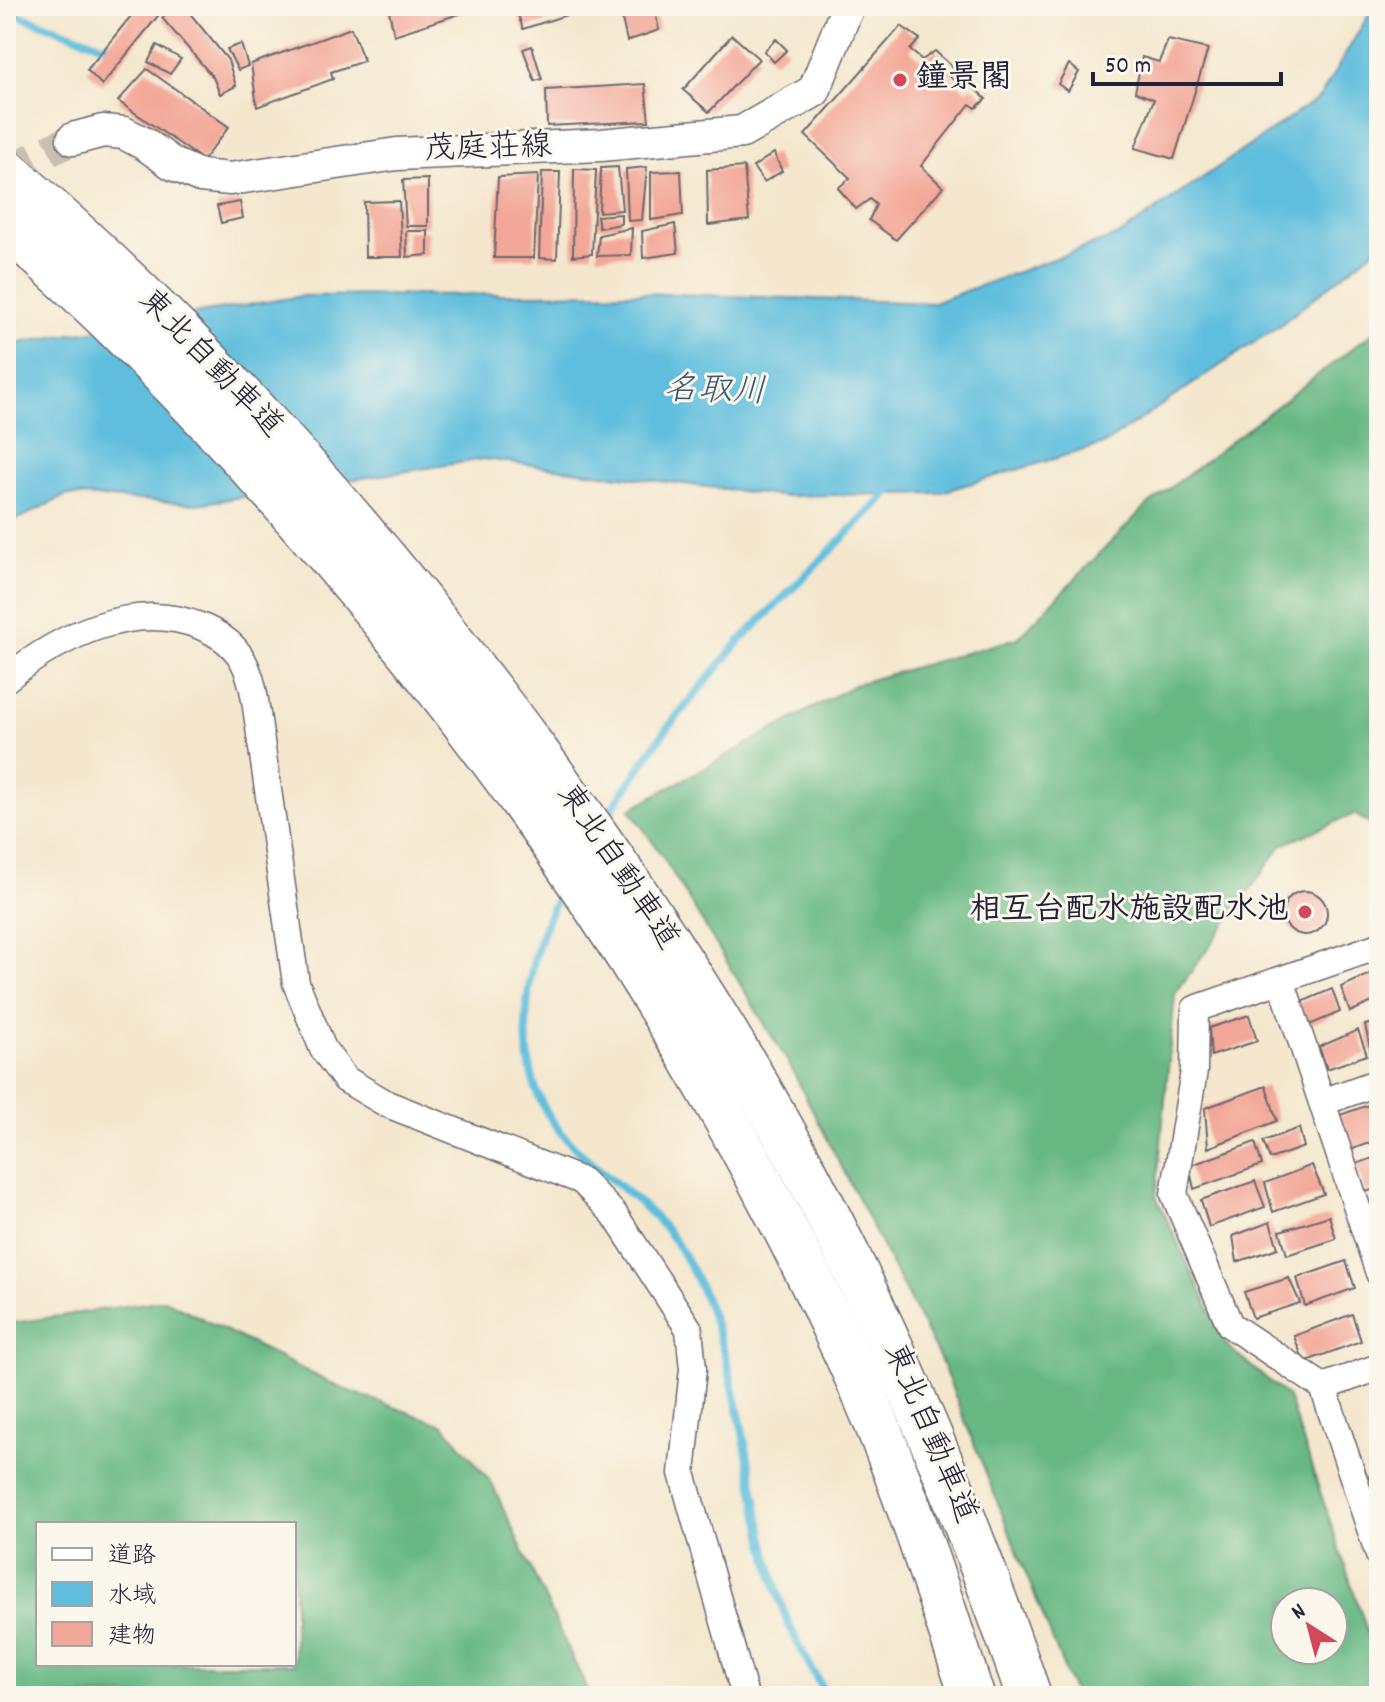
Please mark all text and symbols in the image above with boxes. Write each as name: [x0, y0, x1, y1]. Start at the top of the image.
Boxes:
scale bar: [1093, 36, 1281, 86]
text: 50 m: [1105, 50, 1151, 84]
place label: 鐘景閣: [916, 57, 1012, 103]
marker: 鐘景閣: [891, 71, 909, 89]
street label: 茂庭荘線: [423, 125, 553, 175]
street label: 東北自動車道: [126, 280, 292, 450]
water label: 名取川: [663, 367, 767, 419]
street label: 東北自動車道: [543, 776, 689, 960]
place label: 相互台配水施設配水池: [969, 889, 1289, 935]
marker: 相互台配水施設配水池: [1296, 903, 1314, 921]
street label: 東北自動車道: [869, 1337, 987, 1531]
legend: [36, 1522, 296, 1666]
text: 道路: [108, 1540, 156, 1574]
text: 水域: [108, 1580, 156, 1614]
north arrow: [1269, 1586, 1349, 1666]
text: N: [1286, 1597, 1313, 1628]
text: 建物: [108, 1620, 156, 1654]

